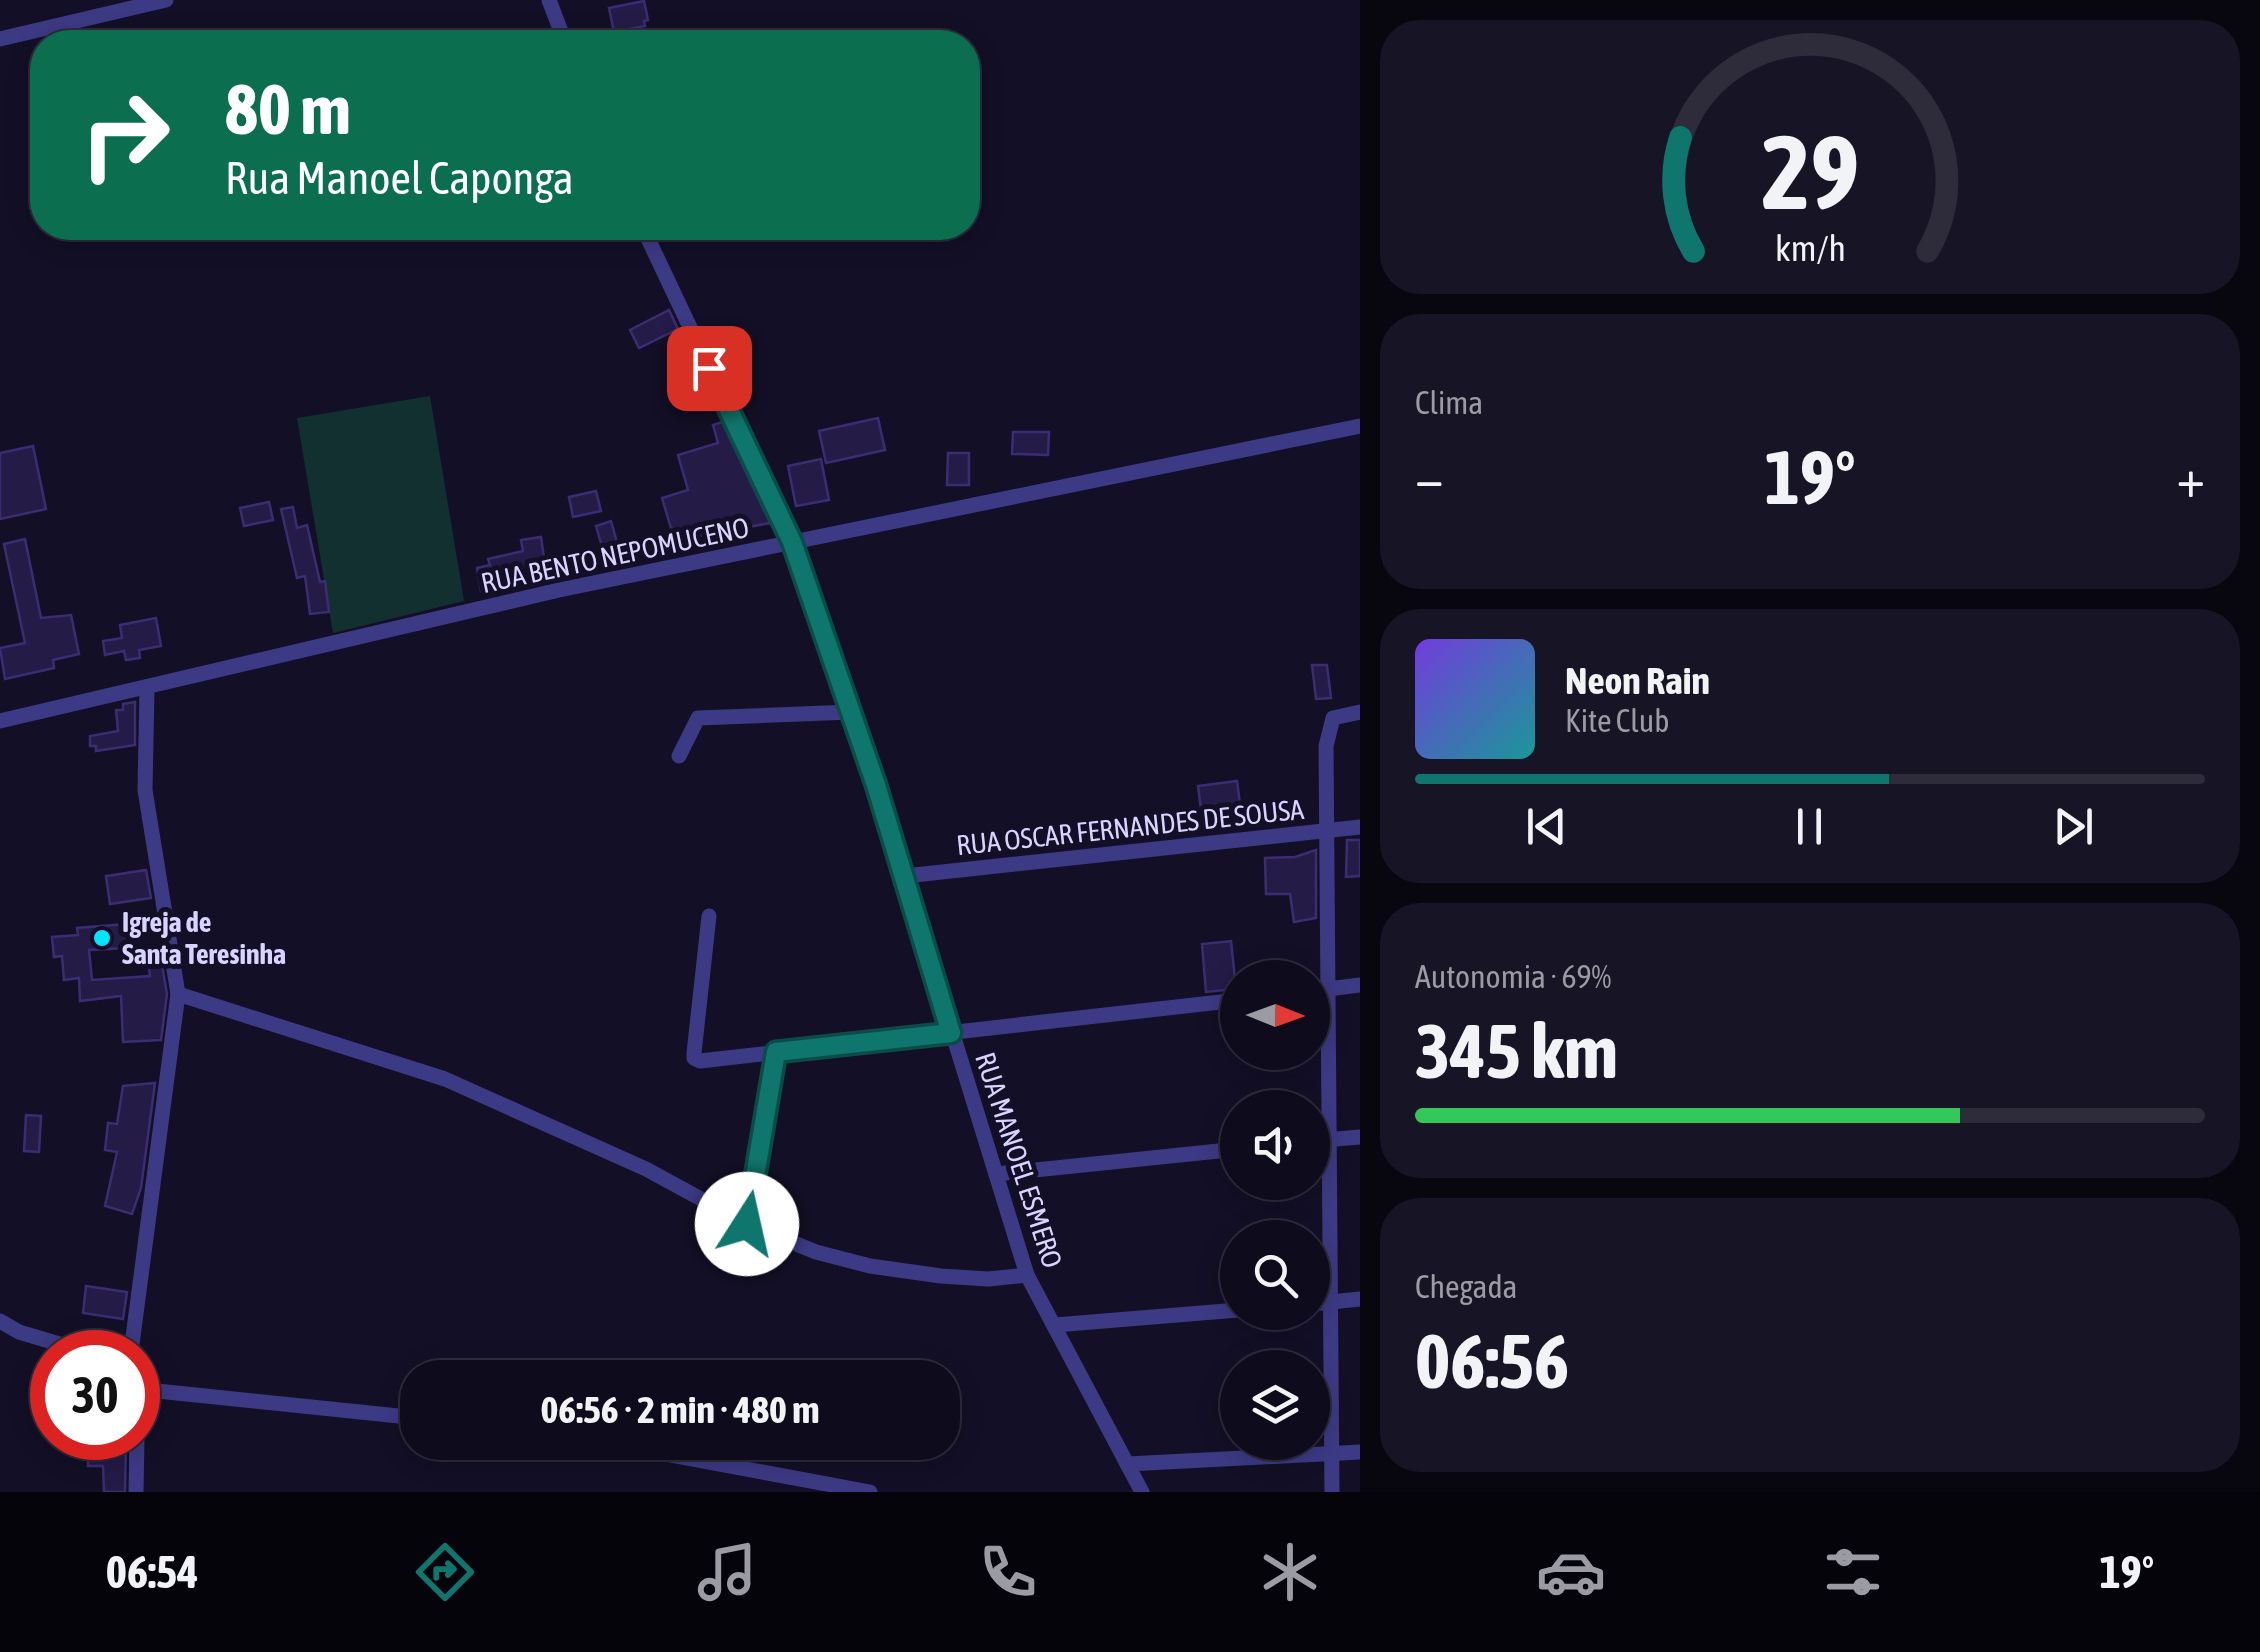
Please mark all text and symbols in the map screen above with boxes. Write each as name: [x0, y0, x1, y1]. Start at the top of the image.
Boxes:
text: 80 m: [225, 69, 351, 149]
icon: right: [60, 70, 190, 200]
text: 29: [1761, 112, 1859, 231]
text: Rua Manoel Caponga: [225, 152, 574, 204]
text: km/h: [1775, 228, 1845, 269]
pin: [667, 326, 752, 411]
icon: arrive: [682, 341, 737, 396]
text: Clima: [1415, 384, 1483, 421]
text: 19°: [1764, 434, 1856, 520]
text: −: [1415, 446, 1444, 509]
text: +: [2176, 446, 2205, 509]
street label: RUA BENTO NEPOMUCENO: [478, 511, 752, 599]
text: Neon Rain: [1565, 659, 1710, 702]
text: Kite Club: [1565, 702, 1669, 739]
street label: RUA OSCAR FERNANDES DE SOUSA: [955, 793, 1306, 861]
icon: previous: [1519, 799, 1574, 854]
icon: pause: [1782, 799, 1837, 854]
icon: next: [2046, 799, 2101, 854]
place label: Igreja de Santa Teresinha: [122, 906, 286, 970]
marker: Igreja de Santa Teresinha: [91, 927, 113, 949]
text: Autonomia · 69%: [1415, 958, 1611, 995]
north arrow: [1220, 960, 1330, 1070]
map controls: [1220, 960, 1330, 1460]
text: 345 km: [1415, 1008, 1618, 1094]
street label: RUA MANOEL ESMERO: [969, 1048, 1069, 1272]
button: sound: [1220, 1090, 1330, 1200]
position arrow: [695, 1172, 799, 1276]
button: search: [1220, 1220, 1330, 1330]
text: Chegada: [1415, 1268, 1518, 1305]
text: 06:56: [1415, 1318, 1569, 1404]
speed limit sign: 30: [30, 1330, 160, 1460]
button: layers: [1220, 1350, 1330, 1460]
text: 06:56 · 2 min · 480 m: [540, 1388, 820, 1431]
icon: directions: [410, 1537, 480, 1607]
icon: music: [692, 1537, 762, 1607]
icon: phone: [973, 1537, 1043, 1607]
icon: climate: [1255, 1537, 1325, 1607]
icon: car: [1536, 1537, 1606, 1607]
icon: filters: [1818, 1537, 1888, 1607]
text: 06:54: [106, 1546, 198, 1598]
text: 19°: [2099, 1546, 2154, 1598]

